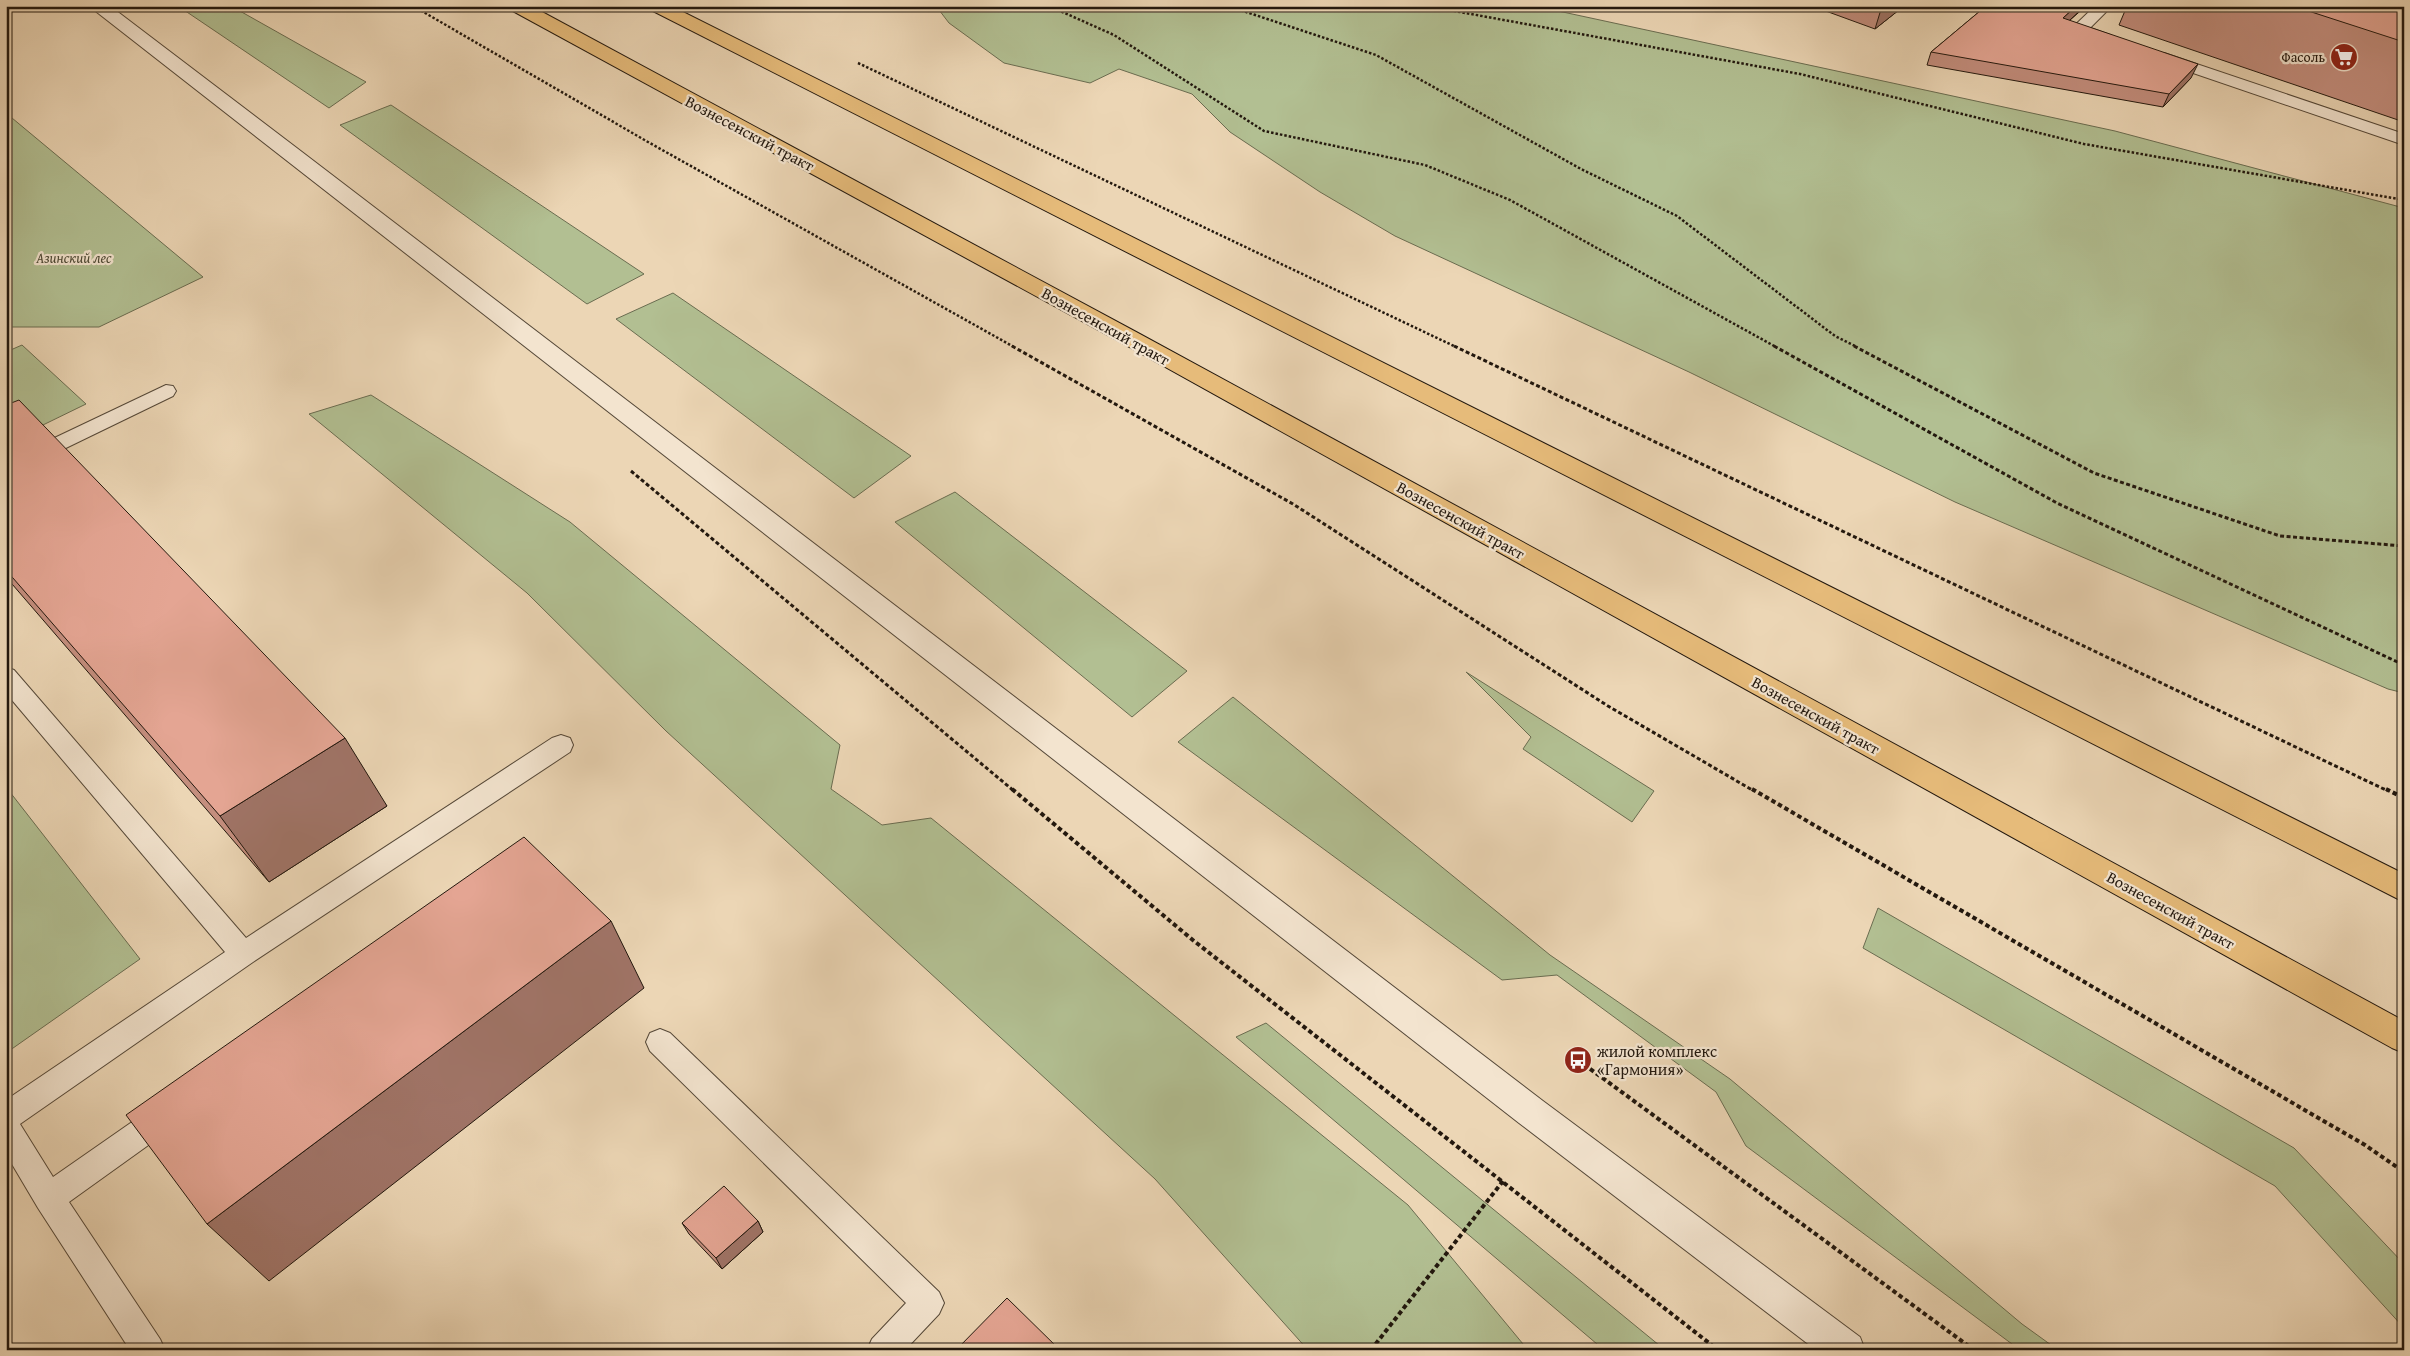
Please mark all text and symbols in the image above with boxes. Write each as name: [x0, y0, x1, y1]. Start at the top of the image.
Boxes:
supermarket icon: Фасоль: [2329, 42, 2359, 72]
place label: Фасоль: [2282, 47, 2325, 67]
street label: Вознесенский тракт: [681, 89, 819, 177]
park label: Азинский лес: [35, 248, 112, 268]
street label: Вознесенский тракт: [1038, 281, 1175, 371]
street label: Вознесенский тракт: [1393, 475, 1530, 565]
street label: Вознесенский тракт: [1748, 670, 1885, 760]
street label: Вознесенский тракт: [2103, 865, 2240, 955]
place label: жилой комплекс «Гармония»: [1597, 1039, 1717, 1081]
bus stop icon: жилой комплекс «Гармония»: [1563, 1045, 1593, 1075]

